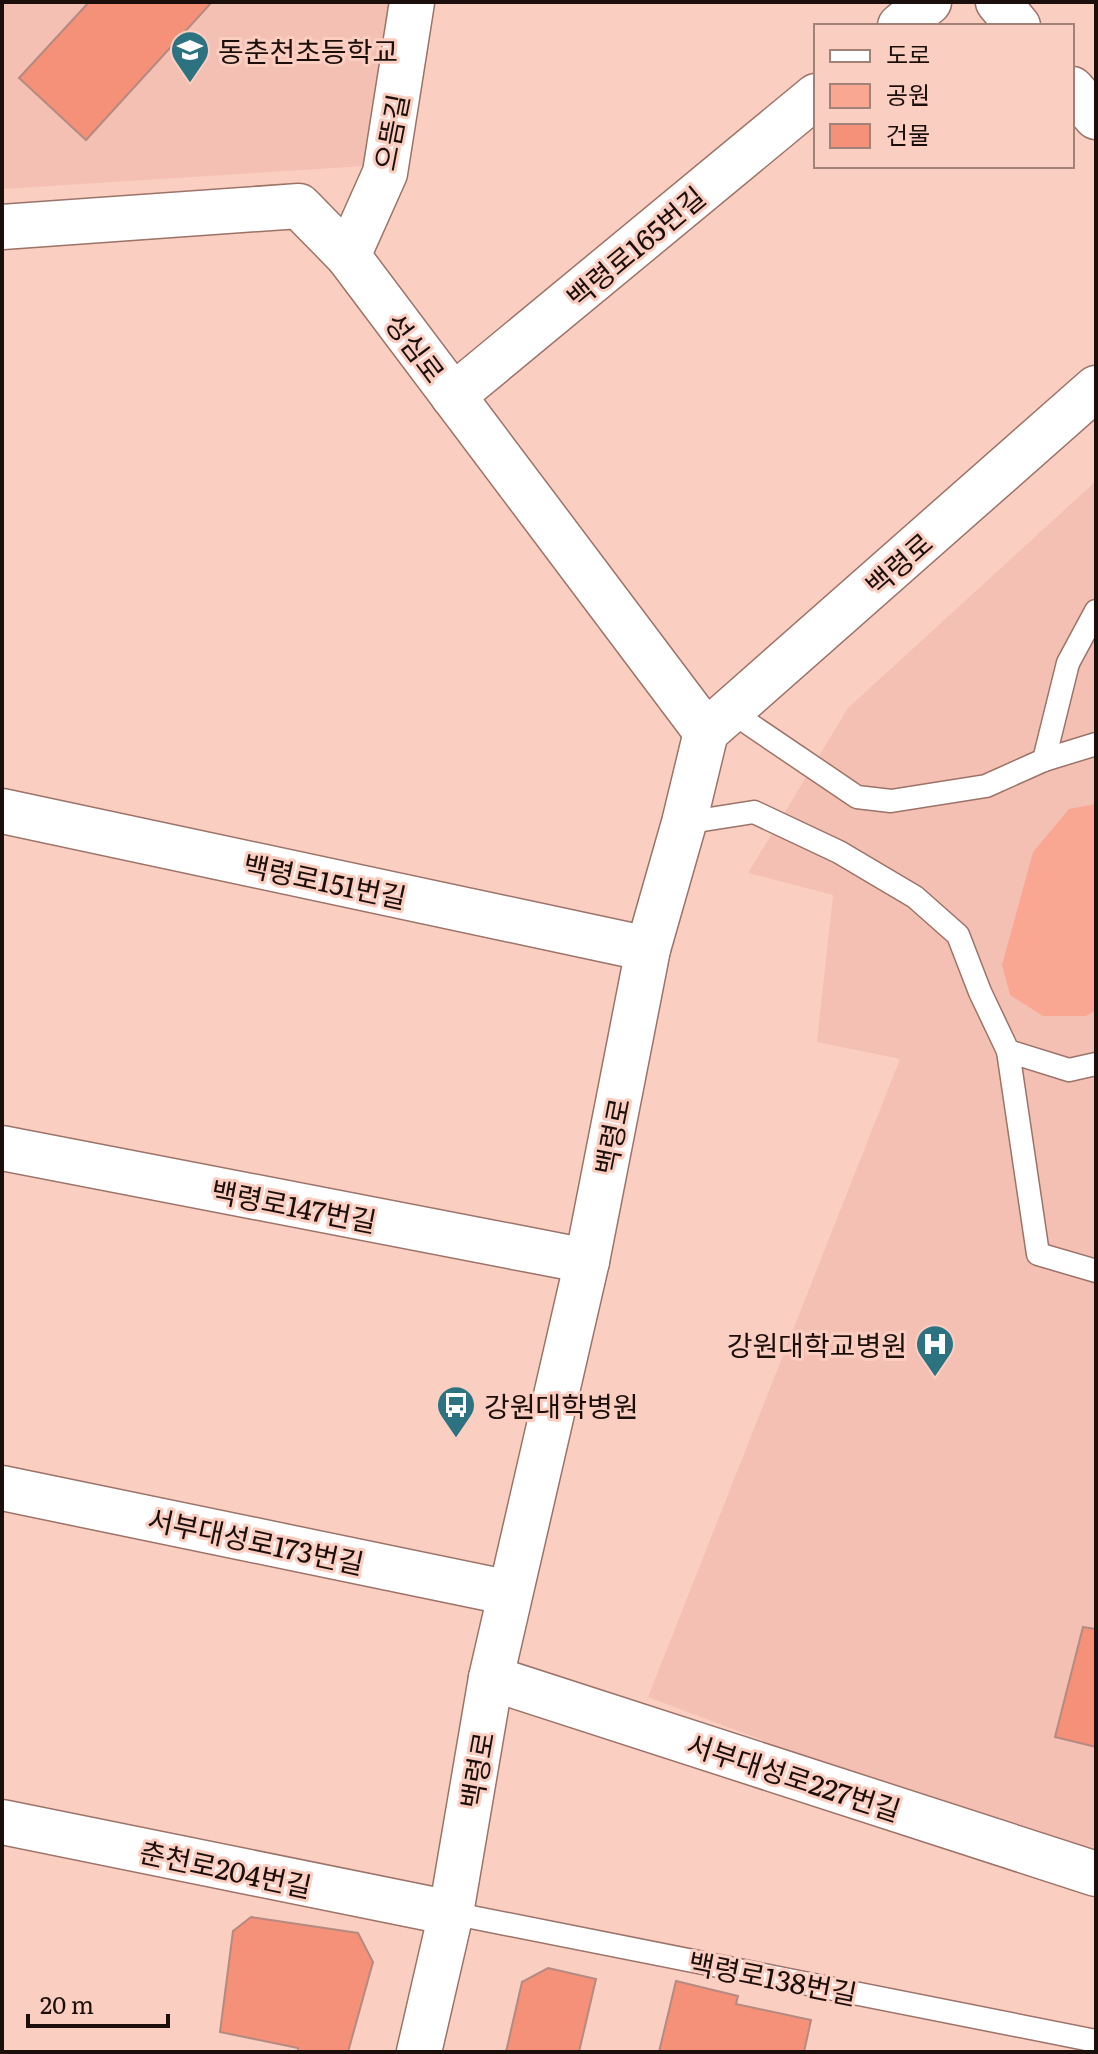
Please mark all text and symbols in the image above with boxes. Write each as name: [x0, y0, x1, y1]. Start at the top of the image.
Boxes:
legend: [814, 24, 1074, 168]
school or university icon: 동춘천초등학교: [169, 29, 211, 84]
place label: 동춘천초등학교: [218, 29, 398, 71]
text: 도로: [886, 36, 930, 71]
text: 공원: [886, 76, 930, 111]
street label: 으뜸길: [362, 90, 418, 174]
text: 건물: [886, 116, 930, 151]
street label: 백령로165번길: [557, 175, 713, 317]
street label: 성심로: [376, 304, 456, 390]
street label: 백령로: [855, 522, 941, 604]
street label: 백령로151번길: [240, 842, 410, 918]
street label: 백령로: [583, 1094, 639, 1178]
street label: 백령로147번길: [208, 1168, 380, 1242]
place label: 강원대학교병원: [727, 1323, 907, 1365]
hospital icon: 강원대학교병원: [914, 1323, 956, 1378]
bus stop icon: 강원대학병원: [435, 1384, 477, 1439]
place label: 강원대학병원: [484, 1384, 639, 1426]
street label: 서부대성로173번길: [144, 1497, 368, 1583]
street label: 서부대성로227번길: [682, 1722, 906, 1830]
street label: 백령로: [449, 1728, 503, 1812]
street label: 춘천로204번길: [136, 1829, 316, 1907]
street label: 백령로138번길: [685, 1940, 861, 2014]
scale bar: [28, 1978, 168, 2028]
text: 20 m: [40, 1986, 94, 2021]

